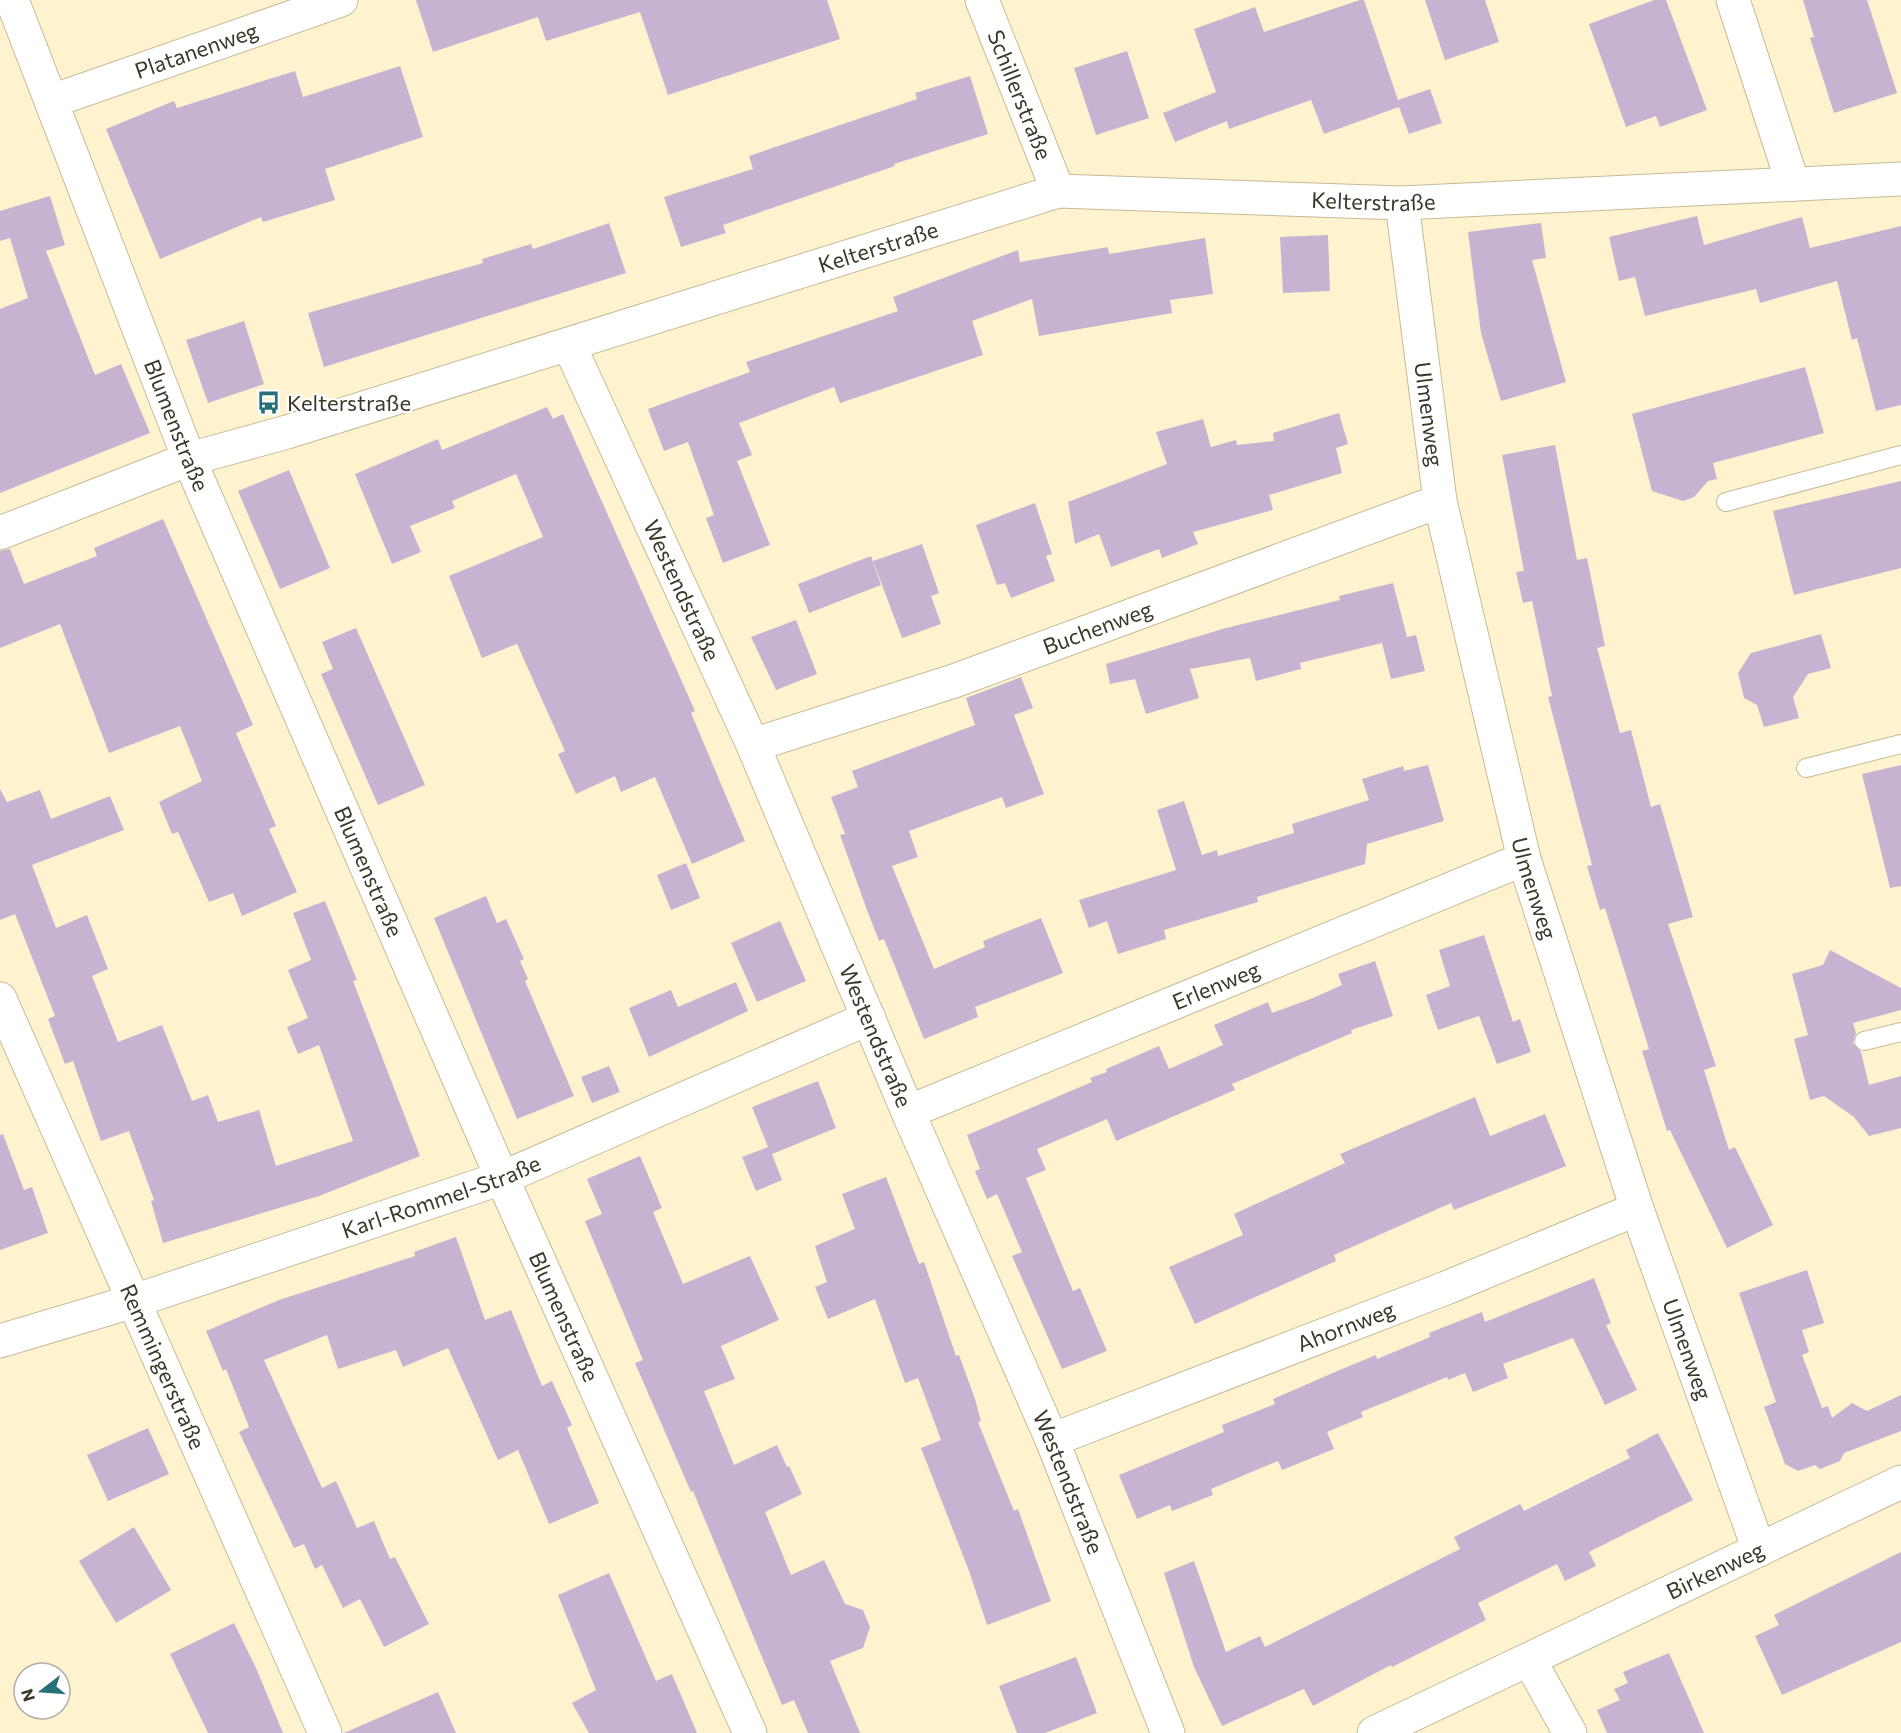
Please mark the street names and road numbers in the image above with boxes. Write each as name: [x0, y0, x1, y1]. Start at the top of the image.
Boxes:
street label: Platanenweg: [131, 16, 262, 84]
street label: Schillerstraße: [982, 26, 1058, 163]
street label: Kelterstraße: [1311, 186, 1436, 216]
street label: Kelterstraße: [815, 215, 941, 278]
street label: Blumenstraße: [139, 355, 215, 495]
street label: Ulmenweg: [1409, 360, 1450, 468]
street label: Westendstraße: [638, 515, 726, 665]
street label: Buchenweg: [1039, 595, 1156, 660]
street label: Blumenstraße: [329, 802, 409, 941]
street label: Ulmenweg: [1506, 834, 1563, 943]
street label: Erlenweg: [1168, 955, 1264, 1015]
street label: Westendstraße: [834, 960, 918, 1111]
street label: Karl-Rommel-Straße: [338, 1149, 544, 1244]
street label: Blumenstraße: [524, 1247, 605, 1386]
street label: Remmingerstraße: [115, 1279, 212, 1453]
street label: Ahornweg: [1293, 1295, 1399, 1357]
street label: Ulmenweg: [1657, 1295, 1718, 1404]
street label: Westendstraße: [1028, 1406, 1110, 1558]
street label: Birkenweg: [1662, 1535, 1768, 1605]

